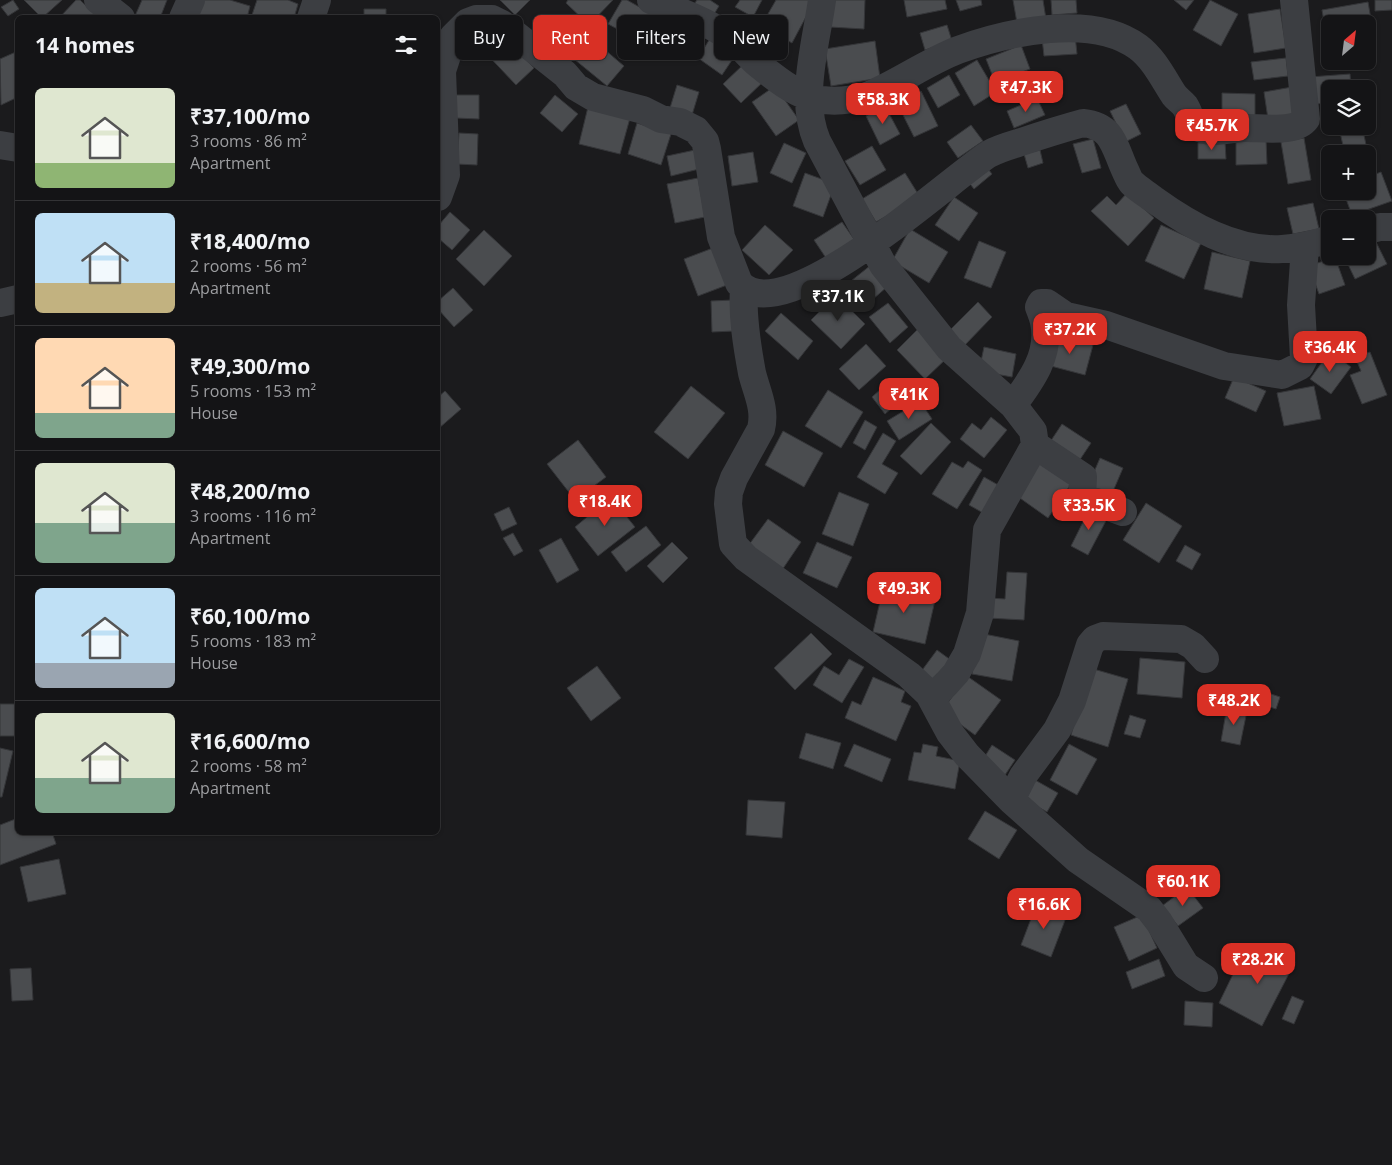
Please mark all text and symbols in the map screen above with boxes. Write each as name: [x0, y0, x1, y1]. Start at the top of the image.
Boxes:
chip: Buy: [455, 15, 523, 60]
chip: Rent: [533, 15, 607, 60]
chip: Filters: [617, 15, 704, 60]
chip: New: [714, 15, 788, 60]
north arrow: [1321, 15, 1376, 70]
map controls: [1321, 15, 1376, 265]
text: 14 homes: [35, 31, 135, 59]
icon: filters: [392, 31, 420, 59]
pin: ₹47.3K: [985, 70, 1067, 113]
text: ₹47.3K: [1000, 76, 1052, 98]
button: layers: [1321, 80, 1376, 135]
pin: ₹58.3K: [842, 82, 924, 125]
text: ₹58.3K: [857, 88, 909, 110]
text: ₹37,100/mo: [190, 102, 310, 130]
icon: home: [75, 108, 135, 168]
pin: ₹45.7K: [1171, 108, 1253, 151]
text: ₹45.7K: [1186, 114, 1238, 136]
text: 3 rooms · 86 m²: [190, 130, 307, 152]
button: +: [1321, 145, 1376, 200]
text: Apartment: [190, 152, 270, 174]
button: −: [1321, 210, 1376, 265]
text: ₹18,400/mo: [190, 227, 310, 255]
icon: home: [75, 233, 135, 293]
text: 2 rooms · 56 m²: [190, 255, 307, 277]
text: Apartment: [190, 277, 270, 299]
pin: ₹37.1K: [797, 280, 879, 322]
text: ₹37.1K: [812, 285, 864, 307]
pin: ₹37.2K: [1029, 312, 1111, 355]
text: ₹37.2K: [1044, 318, 1096, 340]
pin: ₹36.4K: [1289, 330, 1371, 373]
text: ₹36.4K: [1304, 336, 1356, 358]
text: ₹49,300/mo: [190, 352, 310, 380]
icon: home: [75, 358, 135, 418]
pin: ₹41K: [879, 378, 939, 420]
text: 5 rooms · 153 m²: [190, 380, 316, 402]
text: ₹41K: [890, 383, 928, 405]
text: House: [190, 402, 238, 424]
text: ₹48,200/mo: [190, 477, 310, 505]
icon: home: [75, 483, 135, 543]
pin: ₹18.4K: [564, 484, 646, 527]
pin: ₹33.5K: [1048, 488, 1130, 531]
text: ₹18.4K: [579, 490, 631, 512]
text: ₹33.5K: [1063, 494, 1115, 516]
text: 3 rooms · 116 m²: [190, 505, 316, 527]
text: Apartment: [190, 527, 270, 549]
pin: ₹49.3K: [863, 572, 945, 614]
text: ₹49.3K: [878, 577, 930, 599]
text: ₹60,100/mo: [190, 602, 310, 630]
icon: home: [75, 608, 135, 668]
text: 5 rooms · 183 m²: [190, 630, 316, 652]
text: House: [190, 652, 238, 674]
pin: ₹48.2K: [1193, 684, 1275, 726]
text: ₹48.2K: [1208, 689, 1260, 711]
text: ₹16,600/mo: [190, 727, 310, 755]
icon: home: [75, 733, 135, 793]
text: 2 rooms · 58 m²: [190, 755, 307, 777]
text: Apartment: [190, 777, 270, 799]
pin: ₹60.1K: [1142, 864, 1224, 907]
text: ₹60.1K: [1157, 870, 1209, 892]
pin: ₹16.6K: [1003, 888, 1085, 930]
text: ₹16.6K: [1018, 893, 1070, 915]
pin: ₹28.2K: [1217, 942, 1299, 985]
text: ₹28.2K: [1232, 948, 1284, 970]

